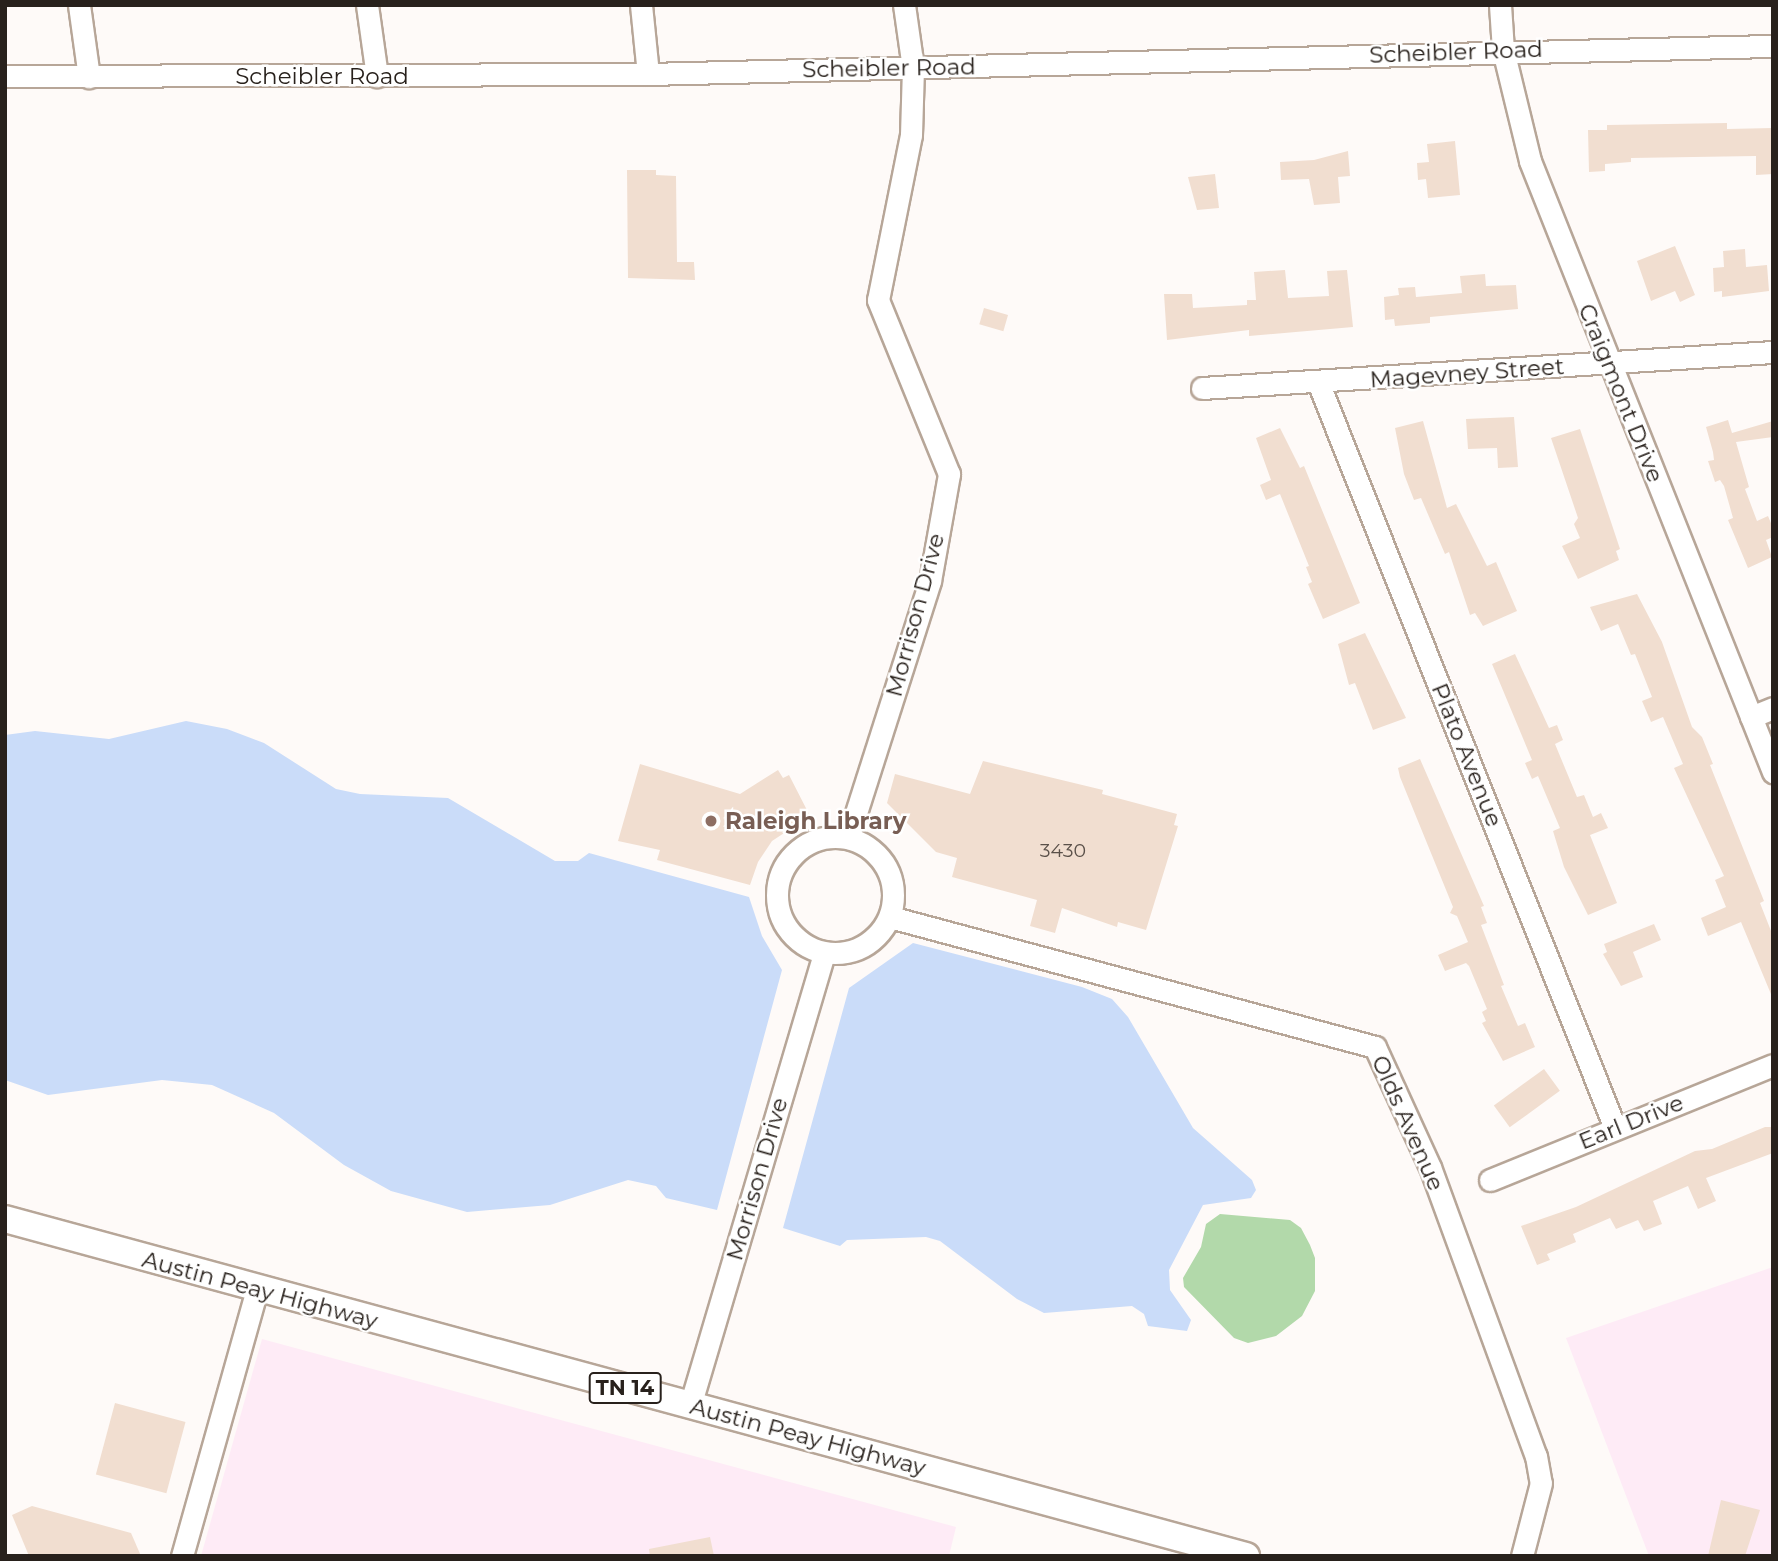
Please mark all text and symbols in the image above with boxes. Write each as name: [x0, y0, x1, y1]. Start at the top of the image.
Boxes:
street label: Scheibler Road: [1369, 35, 1543, 69]
street label: Scheibler Road: [802, 53, 976, 83]
street label: Scheibler Road: [235, 62, 409, 90]
street label: Craigmont Drive: [1573, 300, 1669, 486]
street label: Magevney Street: [1369, 352, 1565, 394]
street label: Morrison Drive: [880, 530, 950, 700]
street label: Plato Avenue: [1426, 679, 1508, 831]
place label: Raleigh Library: [725, 807, 906, 835]
marker: Raleigh Library: [703, 813, 719, 829]
house number: 3430: [1040, 840, 1086, 862]
street label: Olds Avenue: [1366, 1051, 1450, 1195]
street label: Earl Drive: [1575, 1089, 1687, 1155]
street label: Morrison Drive: [721, 1094, 793, 1264]
street label: Austin Peay Highway: [139, 1245, 381, 1335]
road number: TN 14: [588, 1370, 662, 1406]
street label: Austin Peay Highway: [687, 1392, 929, 1482]

